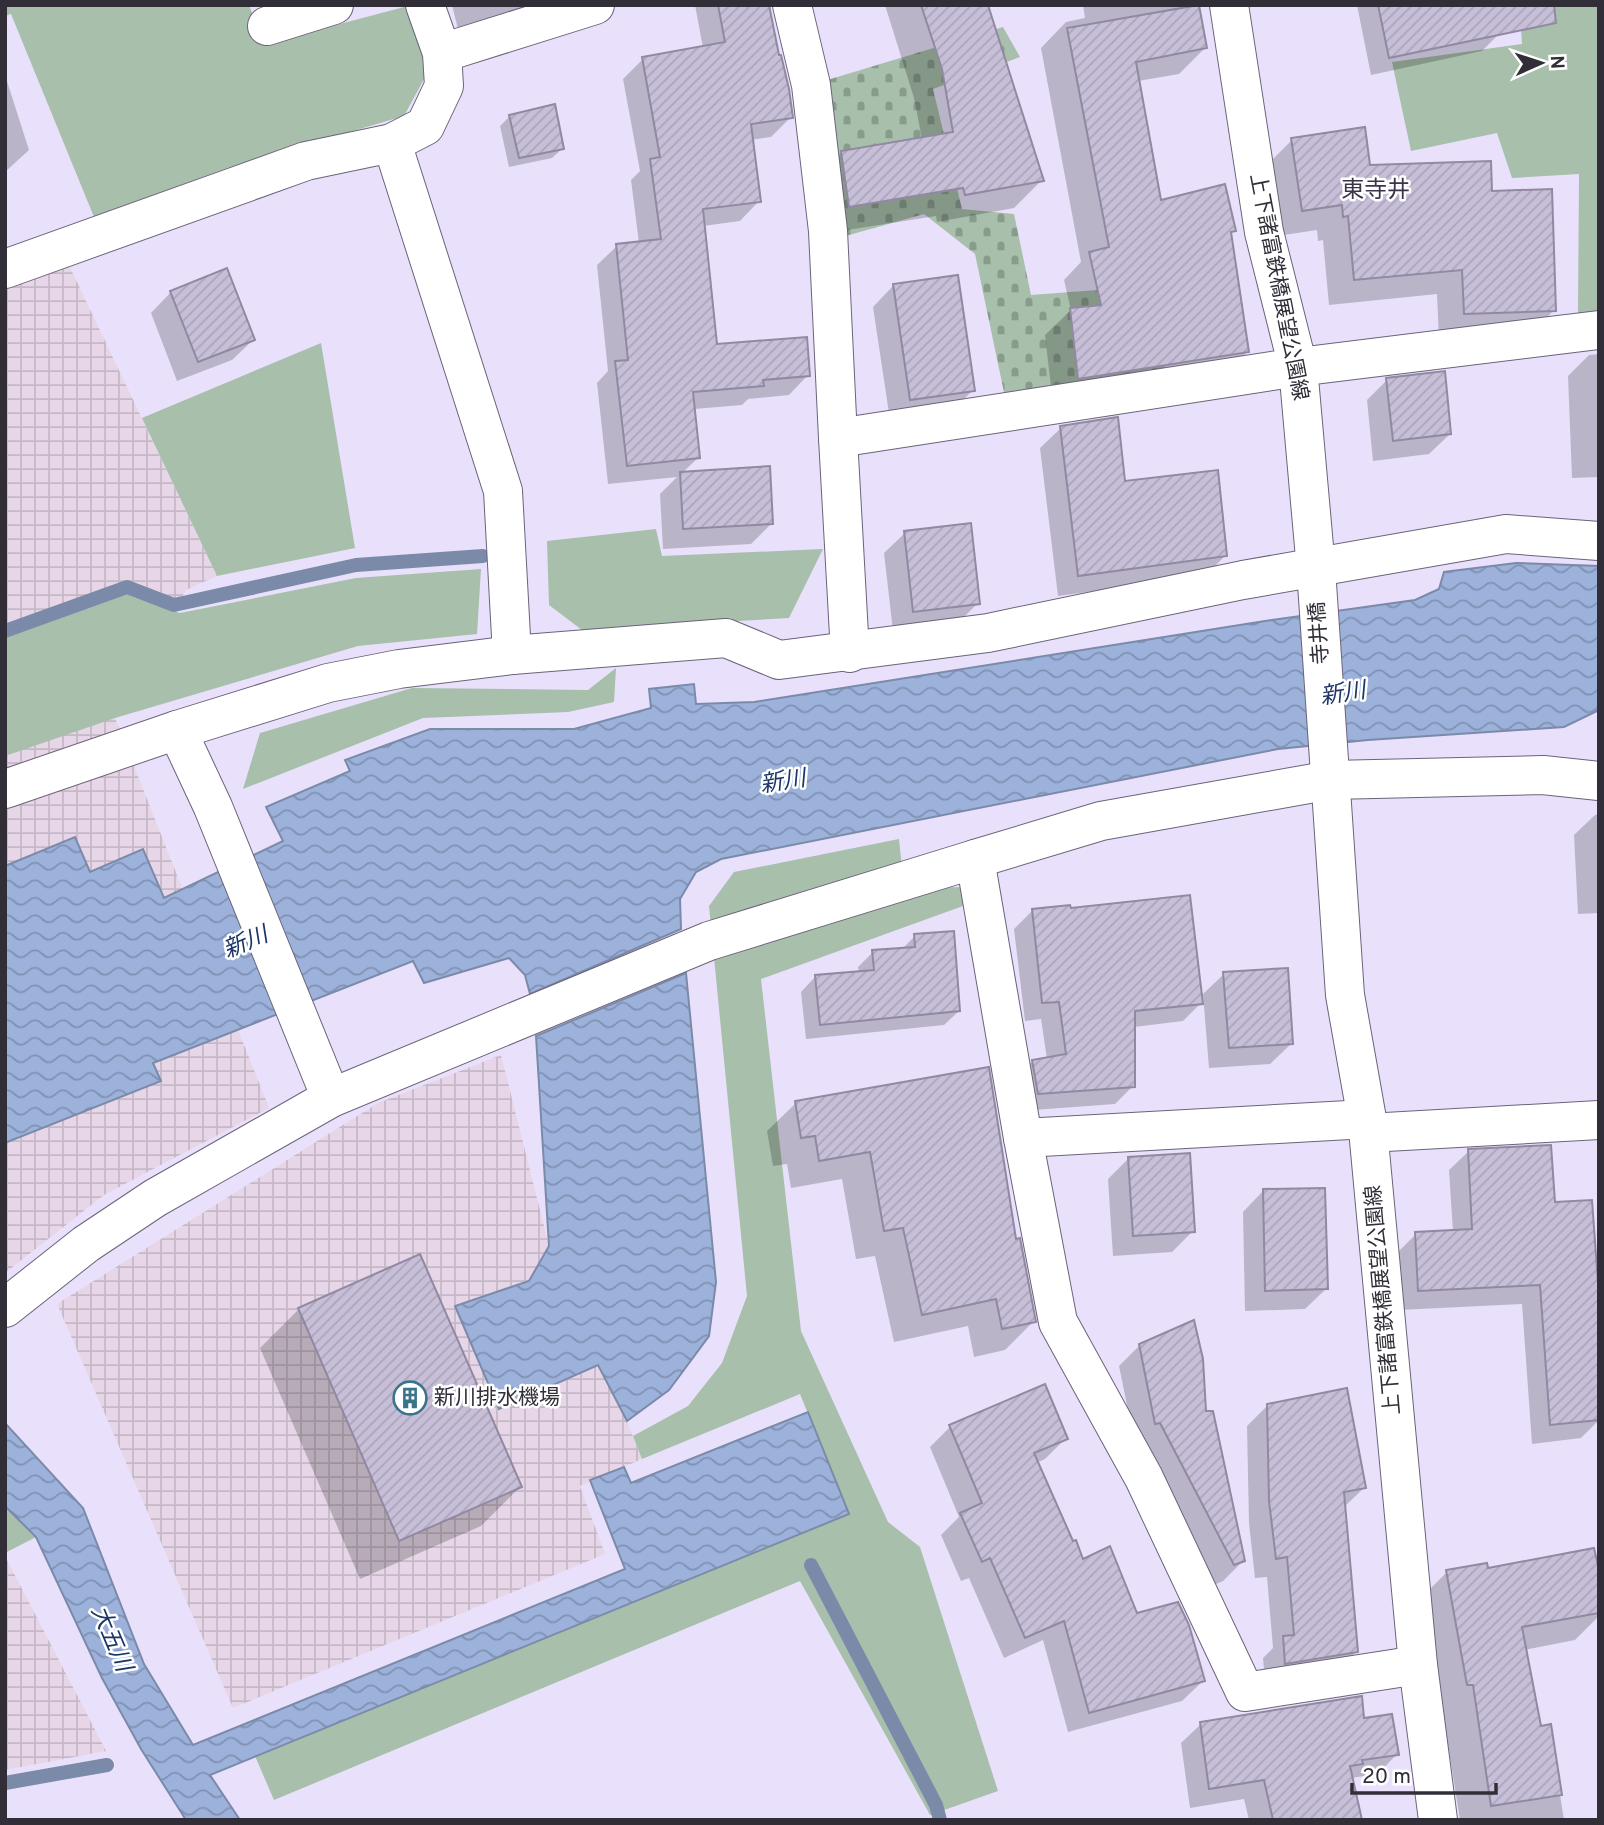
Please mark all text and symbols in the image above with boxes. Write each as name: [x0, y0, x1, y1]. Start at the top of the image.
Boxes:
north arrow: [1506, 28, 1576, 98]
text: N: [1544, 55, 1568, 70]
street label: 上下諸富鉄橋展望公園線: [1243, 171, 1313, 403]
district label: 東寺井: [1342, 177, 1411, 206]
street label: 寺井橋: [1304, 601, 1336, 665]
water label: 新川: [1318, 677, 1371, 713]
water label: 新川: [758, 765, 811, 801]
water label: 新川: [219, 920, 276, 966]
street label: 上下諸富鉄橋展望公園線: [1360, 1184, 1408, 1416]
building icon: 新川排水機場: [391, 1379, 429, 1417]
place label: 新川排水機場: [434, 1385, 560, 1412]
water label: 大五川: [83, 1602, 138, 1679]
scale bar: [1352, 1752, 1496, 1796]
text: 20 m: [1362, 1764, 1411, 1791]

